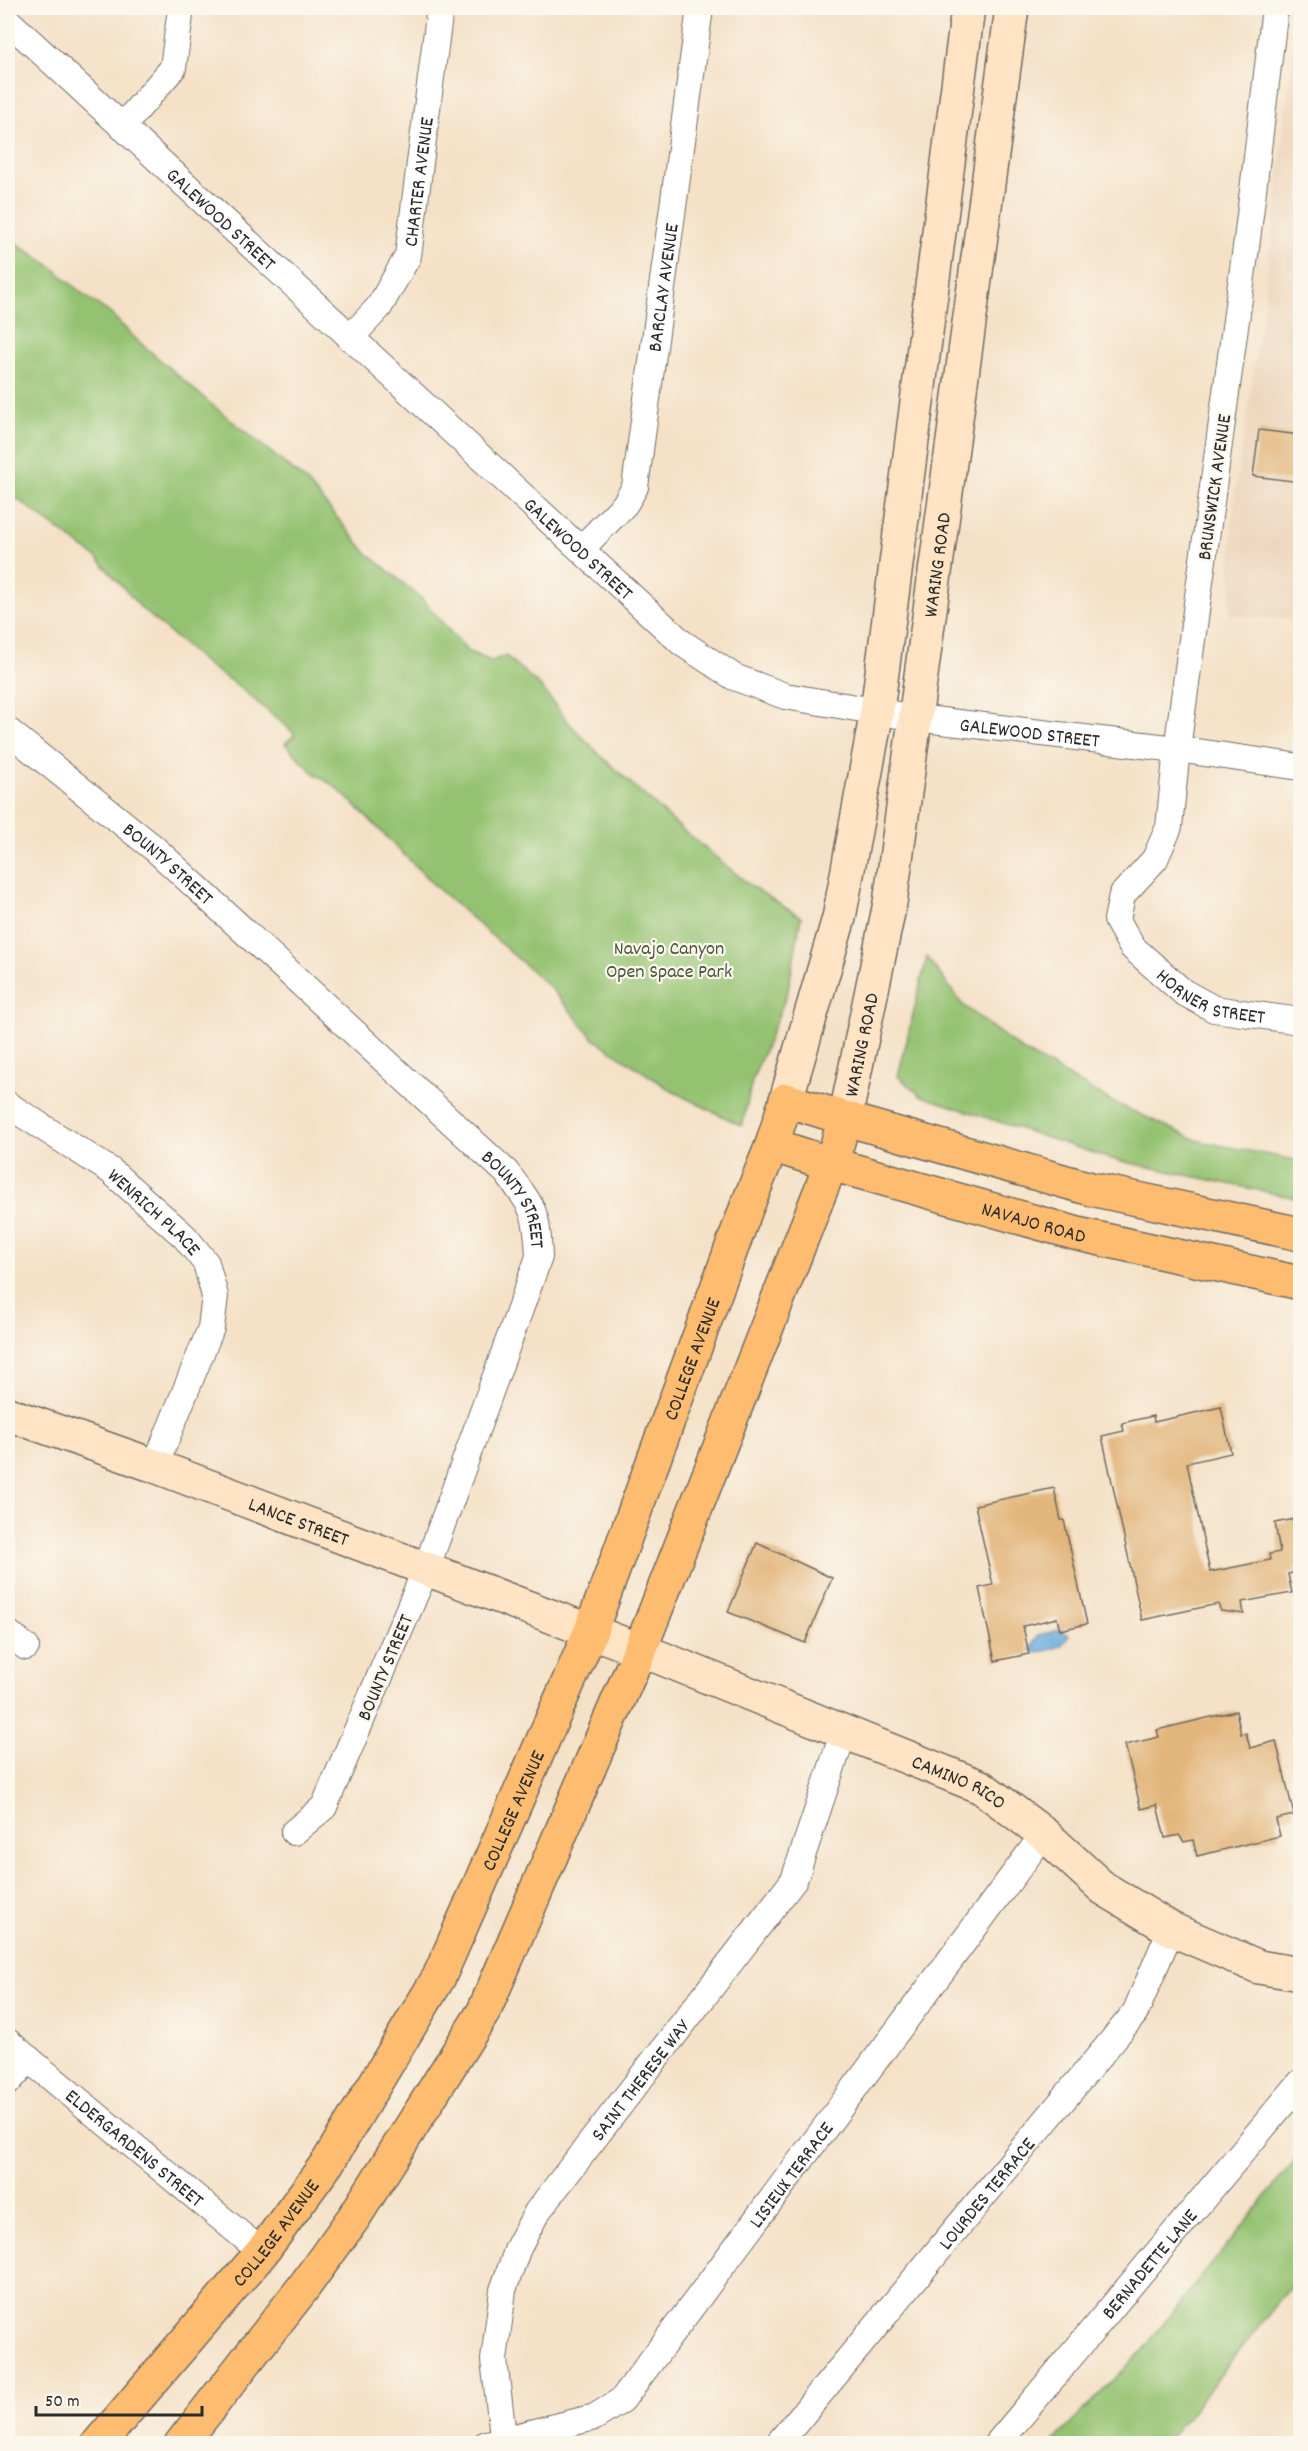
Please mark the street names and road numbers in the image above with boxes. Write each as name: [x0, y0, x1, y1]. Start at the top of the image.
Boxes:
street label: CHARTER AVENUE: [398, 116, 443, 249]
street label: GALEWOOD STREET: [159, 163, 281, 278]
street label: BARCLAY AVENUE: [642, 222, 688, 354]
street label: BRUNSWICK AVENUE: [1192, 413, 1240, 562]
street label: GALEWOOD STREET: [516, 492, 638, 608]
street label: WARING ROAD: [918, 511, 960, 619]
street label: GALEWOOD STREET: [958, 712, 1101, 757]
street label: BOUNTY STREET: [115, 817, 218, 913]
street label: HORNER STREET: [1149, 963, 1266, 1033]
street label: WARING ROAD: [839, 991, 888, 1100]
street label: BOUNTY STREET: [474, 1145, 550, 1249]
street label: WENRICH PLACE: [100, 1163, 206, 1263]
street label: NAVAJO ROAD: [978, 1196, 1088, 1252]
street label: COLLEGE AVENUE: [658, 1294, 729, 1425]
street label: LANCE STREET: [244, 1492, 352, 1555]
street label: BOUNTY STREET: [352, 1611, 422, 1726]
street label: COLLEGE AVENUE: [476, 1747, 554, 1876]
street label: CAMINO RICO: [907, 1749, 1011, 1818]
street label: SAINT THERESE WAY: [586, 2014, 698, 2148]
street label: ELDERGARDENS STREET: [58, 2084, 209, 2215]
street label: LISIEUX TERRACE: [744, 2117, 842, 2235]
street label: LOURDES TERRACE: [933, 2133, 1043, 2257]
street label: COLLEGE AVENUE: [227, 2175, 328, 2294]
street label: BERNADETTE LANE: [1096, 2204, 1206, 2326]

